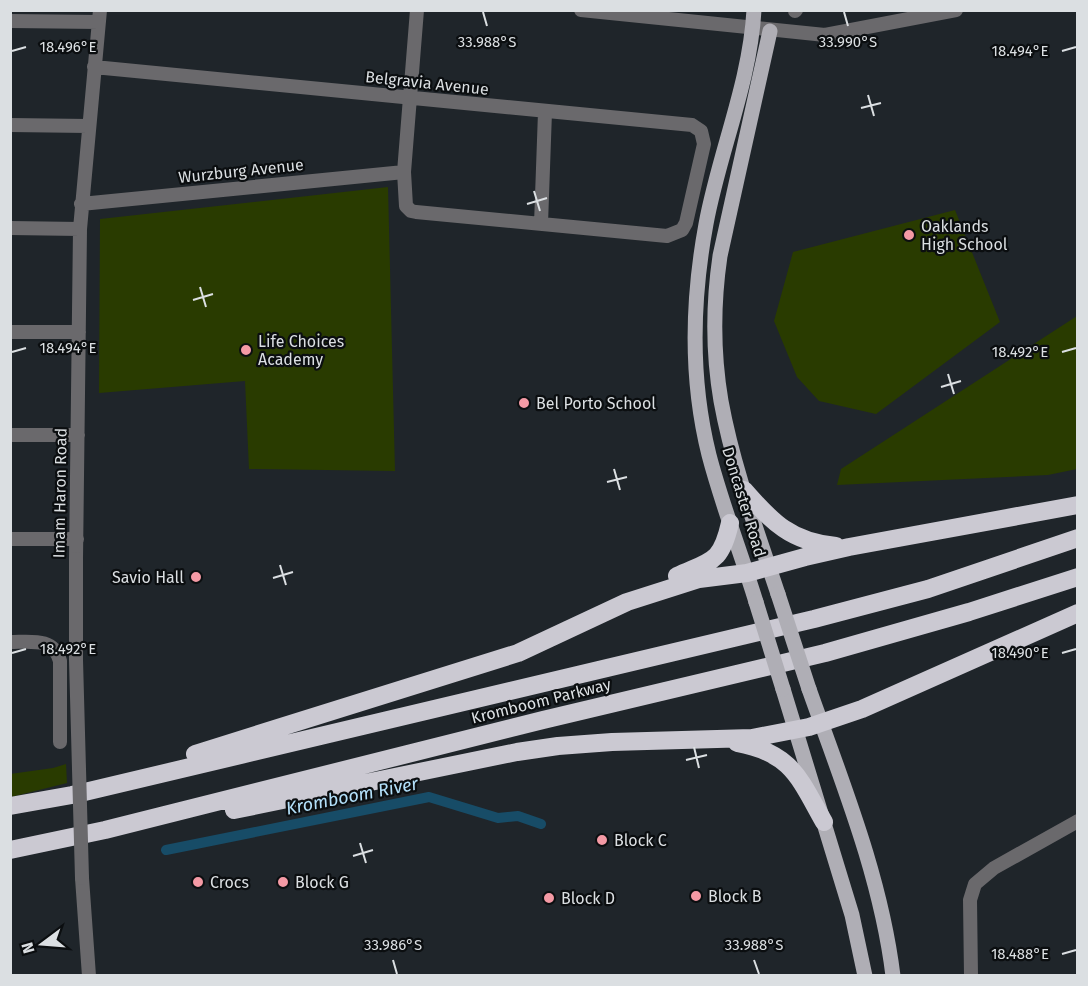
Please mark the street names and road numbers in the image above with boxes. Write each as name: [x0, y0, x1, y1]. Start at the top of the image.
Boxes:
street label: Belgravia Avenue: [364, 67, 490, 99]
street label: Wurzburg Avenue: [177, 155, 305, 187]
street label: Imam Haron Road: [49, 428, 71, 558]
street label: Doncaster Road: [718, 445, 770, 559]
street label: Kromboom Parkway: [469, 674, 613, 728]

